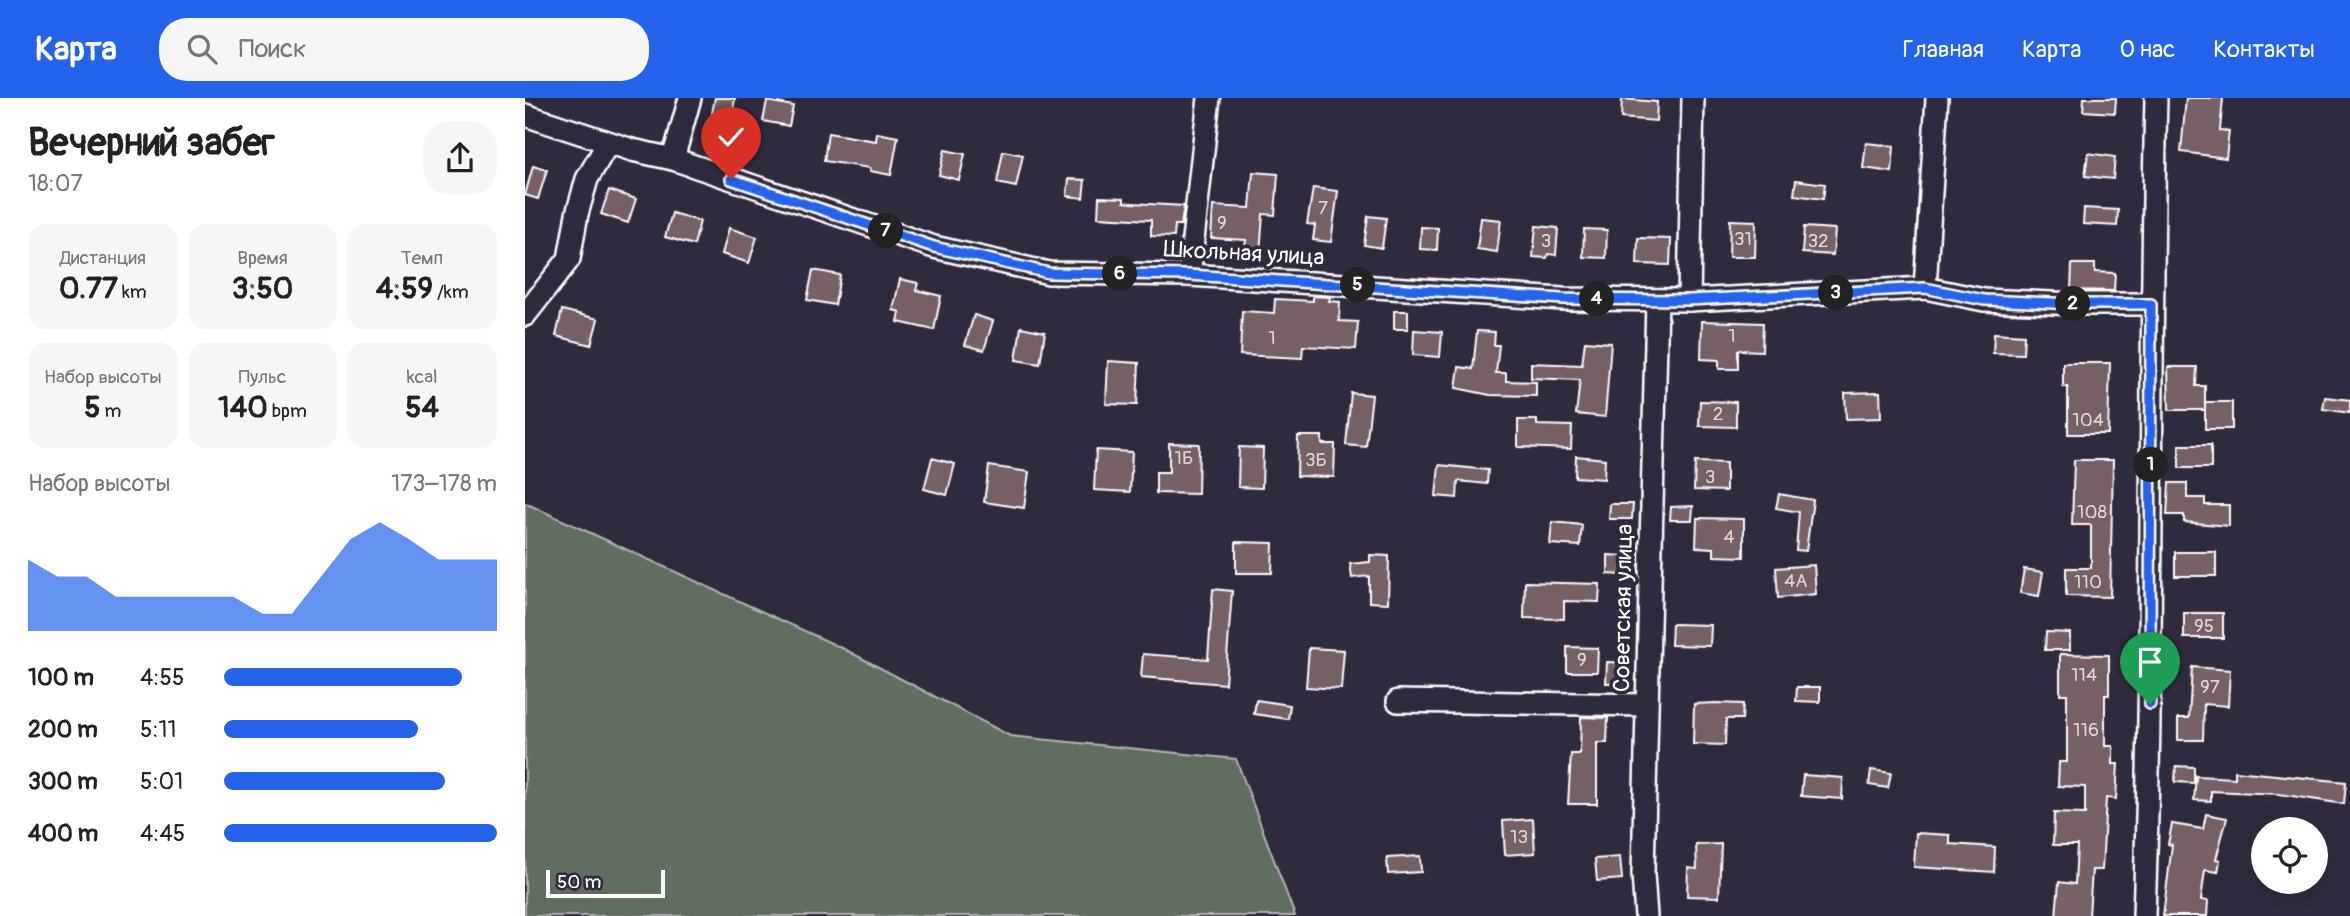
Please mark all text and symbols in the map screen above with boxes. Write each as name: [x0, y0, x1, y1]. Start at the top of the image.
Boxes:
search box: [159, 18, 649, 81]
text: Карта: [35, 29, 117, 70]
icon: search: [183, 30, 221, 68]
text: Поиск: [239, 33, 307, 65]
text: Главная: [1903, 35, 1984, 64]
text: Карта: [2022, 35, 2082, 64]
text: О нас: [2120, 35, 2175, 64]
text: Контакты: [2213, 35, 2315, 64]
pin: [701, 107, 761, 179]
icon: check: [712, 118, 750, 156]
text: Вечерний забег: [28, 119, 275, 167]
button: share: [423, 121, 497, 195]
text: 18:07: [28, 169, 83, 198]
house number: 7: [1318, 196, 1328, 220]
house number: 9: [1217, 211, 1227, 235]
pin: 7: [869, 214, 903, 248]
text: 7: [880, 218, 891, 242]
house number: 31: [1734, 227, 1752, 251]
house number: 3: [1541, 229, 1551, 253]
house number: 32: [1807, 229, 1829, 253]
street label: Школьная улица: [1163, 234, 1325, 272]
text: Дистанция: [60, 246, 146, 270]
text: Время: [237, 246, 288, 270]
text: Темп: [401, 246, 443, 270]
pin: 6: [1103, 256, 1137, 292]
text: 6: [1114, 261, 1125, 285]
pin: 5: [1341, 268, 1375, 302]
text: 0.77: [59, 270, 118, 307]
text: 3:50: [232, 270, 293, 307]
text: 4:59: [376, 270, 433, 307]
text: 5: [1352, 272, 1363, 296]
pin: 3: [1819, 276, 1853, 310]
text: km: [118, 280, 147, 304]
text: /km: [433, 280, 469, 304]
text: 3: [1830, 280, 1841, 304]
pin: 4: [1579, 282, 1615, 316]
text: 4: [1591, 286, 1602, 310]
pin: 2: [2055, 286, 2091, 322]
text: 2: [2067, 291, 2078, 315]
house number: 1: [1728, 324, 1736, 348]
house number: 1: [1268, 326, 1276, 350]
text: Набор высоты: [44, 365, 162, 389]
text: Пульс: [239, 365, 286, 389]
text: kcal: [407, 365, 438, 389]
text: 5: [84, 389, 100, 426]
text: 140: [218, 389, 268, 426]
text: 54: [405, 389, 439, 426]
text: m: [100, 399, 121, 423]
text: bpm: [268, 399, 307, 423]
house number: 2: [1713, 402, 1723, 426]
house number: 104: [2072, 408, 2104, 432]
house number: 1Б: [1175, 446, 1193, 470]
house number: 3Б: [1305, 448, 1327, 472]
pin: 1: [2133, 448, 2169, 482]
text: 1: [2147, 452, 2154, 476]
house number: 3: [1705, 465, 1715, 489]
text: Набор высоты: [28, 469, 170, 498]
text: 173–178 m: [391, 469, 497, 498]
house number: 108: [2077, 500, 2107, 524]
street label: Советская улица: [1607, 524, 1639, 692]
house number: 4: [1723, 525, 1735, 549]
house number: 4А: [1784, 569, 1808, 593]
house number: 110: [2074, 570, 2102, 594]
house number: 95: [2194, 614, 2214, 638]
pin: [2120, 632, 2180, 704]
icon: arrive: [2131, 643, 2169, 681]
house number: 9: [1577, 648, 1587, 672]
text: 100 m: [28, 663, 94, 692]
text: 4:55: [140, 663, 184, 692]
house number: 114: [2071, 663, 2097, 687]
house number: 97: [2200, 675, 2220, 699]
text: 200 m: [28, 715, 98, 744]
text: 5:11: [140, 715, 177, 744]
house number: 116: [2073, 718, 2099, 742]
text: 300 m: [28, 767, 98, 796]
text: 5:01: [140, 767, 183, 796]
map controls: [2251, 817, 2328, 894]
button: locate: [2251, 817, 2328, 894]
text: 400 m: [28, 819, 98, 848]
text: 4:45: [140, 819, 185, 848]
house number: 13: [1510, 825, 1528, 849]
scale bar: [546, 867, 665, 899]
text: 50 m: [557, 870, 601, 894]

